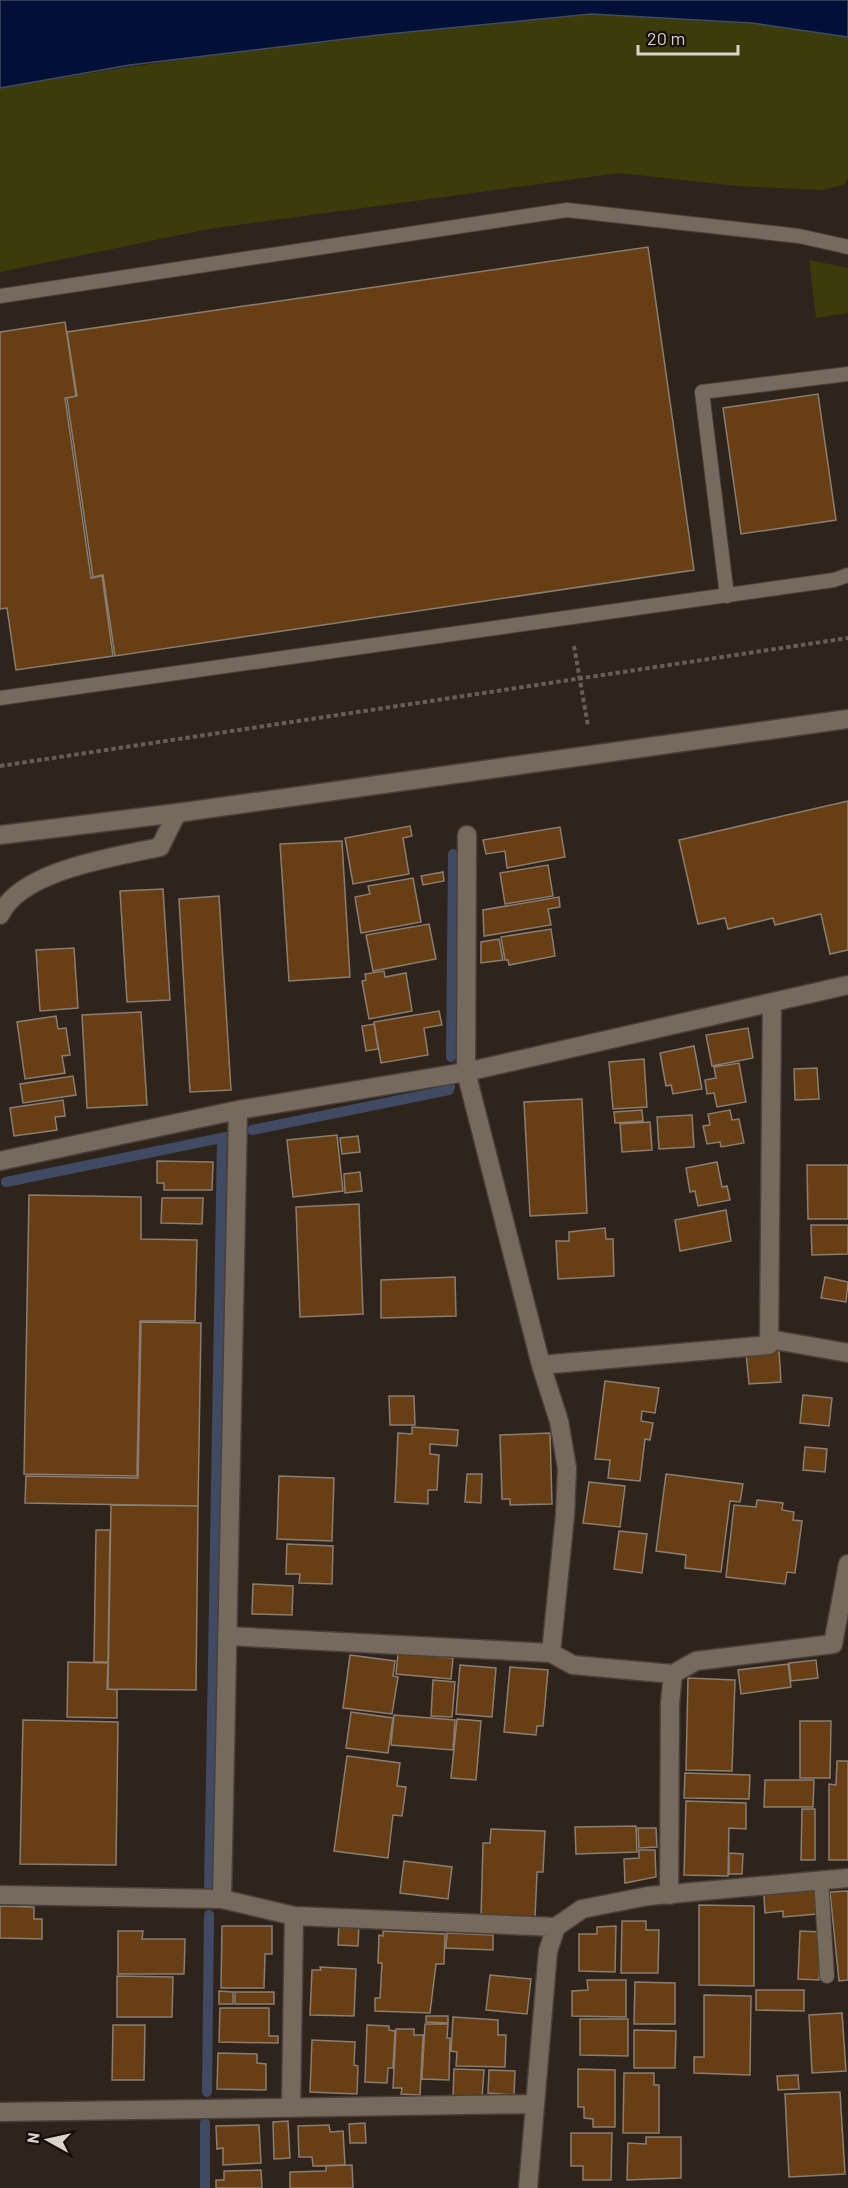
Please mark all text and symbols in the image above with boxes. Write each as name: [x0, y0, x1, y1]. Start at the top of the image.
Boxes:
scale bar: [638, 18, 738, 56]
text: 20 m: [647, 27, 685, 49]
north arrow: [18, 2110, 78, 2170]
text: N: [23, 2131, 43, 2144]

